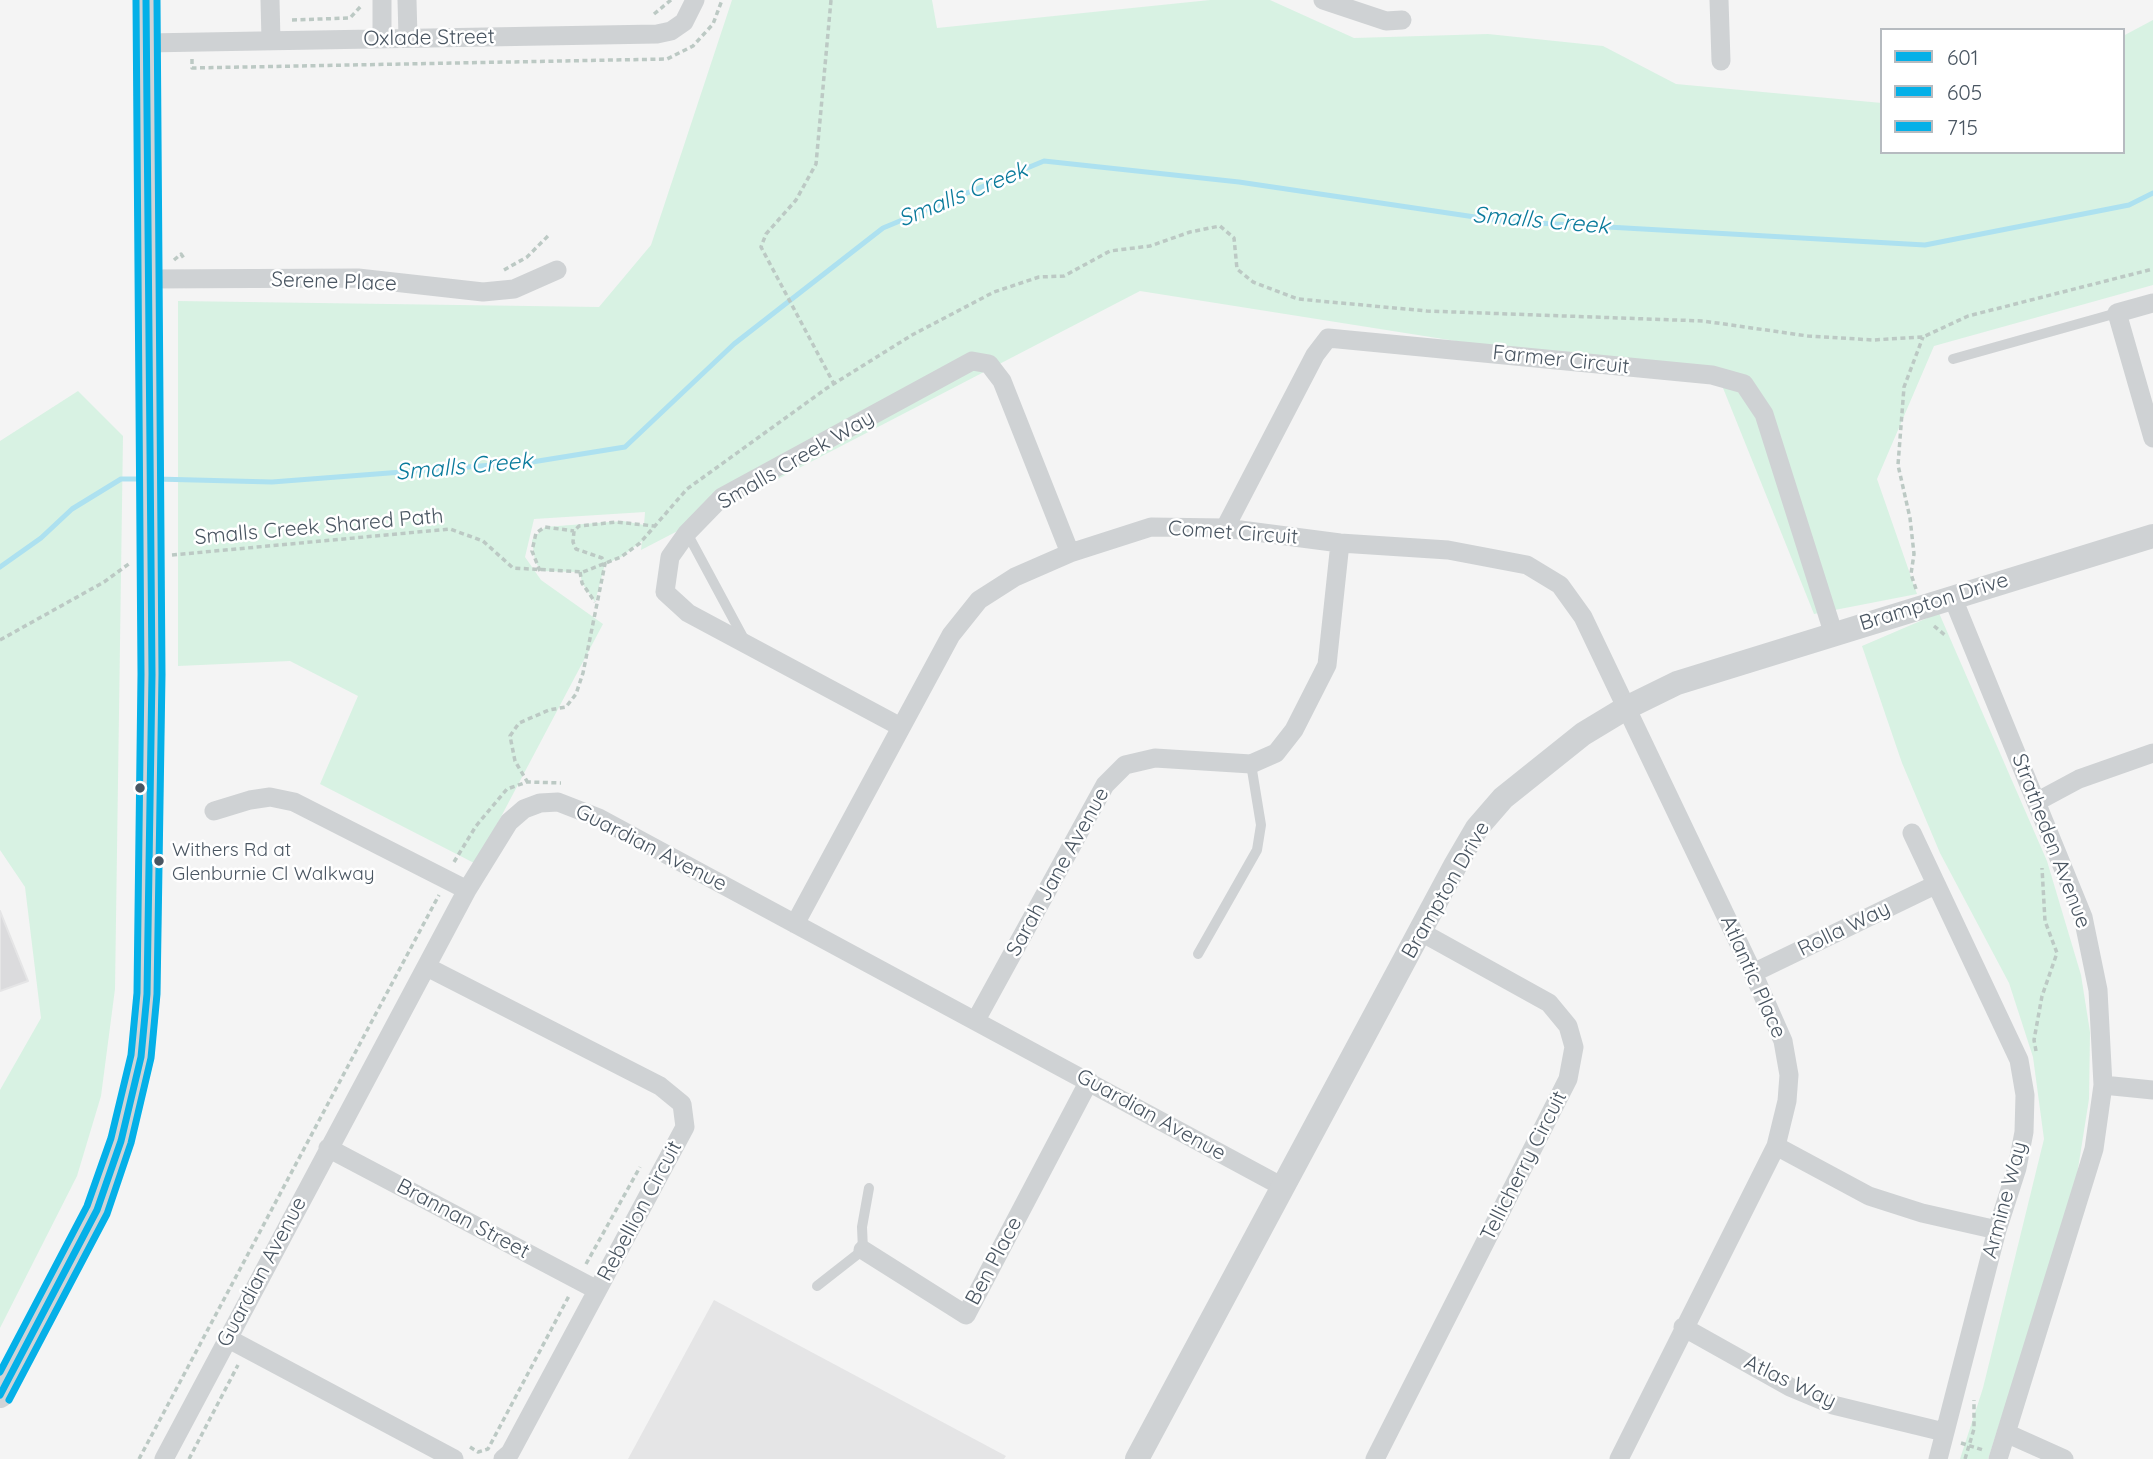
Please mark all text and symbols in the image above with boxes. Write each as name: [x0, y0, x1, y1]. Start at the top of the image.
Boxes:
street label: Oxlade Street: [363, 24, 495, 52]
legend: [1880, 28, 2125, 154]
text: 601: [1947, 44, 1979, 70]
text: 605: [1947, 79, 1982, 105]
text: 715: [1947, 114, 1978, 140]
water label: Smalls Creek: [894, 157, 1032, 233]
water label: Smalls Creek: [1471, 201, 1611, 241]
street label: Serene Place: [271, 267, 397, 297]
street label: Farmer Circuit: [1491, 340, 1631, 380]
street label: Smalls Creek Way: [714, 405, 878, 515]
water label: Smalls Creek: [394, 447, 534, 487]
street label: Smalls Creek Shared Path: [194, 504, 444, 550]
street label: Comet Circuit: [1167, 516, 1299, 550]
street label: Brampton Drive: [1857, 567, 2011, 637]
street label: Stratheden Avenue: [2006, 750, 2096, 932]
unlabelled marker: [133, 781, 147, 795]
street label: Sarah Jane Avenue: [1001, 783, 1115, 961]
street label: Guardian Avenue: [571, 799, 731, 897]
street label: Brampton Drive: [1397, 817, 1495, 963]
place label: Withers Rd at Glenburnie Cl Walkway: [172, 839, 375, 883]
marker: Withers Rd at Glenburnie Cl Walkway: [152, 854, 166, 868]
street label: Rolla Way: [1794, 896, 1894, 962]
street label: Atlantic Place: [1715, 912, 1791, 1042]
street label: Guardian Avenue: [1072, 1064, 1230, 1166]
street label: Tellicherry Circuit: [1475, 1087, 1573, 1245]
street label: Rebellion Circuit: [592, 1136, 688, 1286]
street label: Armine Way: [1977, 1139, 2033, 1261]
street label: Brannan Street: [392, 1173, 534, 1265]
street label: Guardian Avenue: [212, 1193, 312, 1351]
street label: Ben Place: [960, 1213, 1028, 1309]
street label: Atlas Way: [1740, 1350, 1840, 1414]

